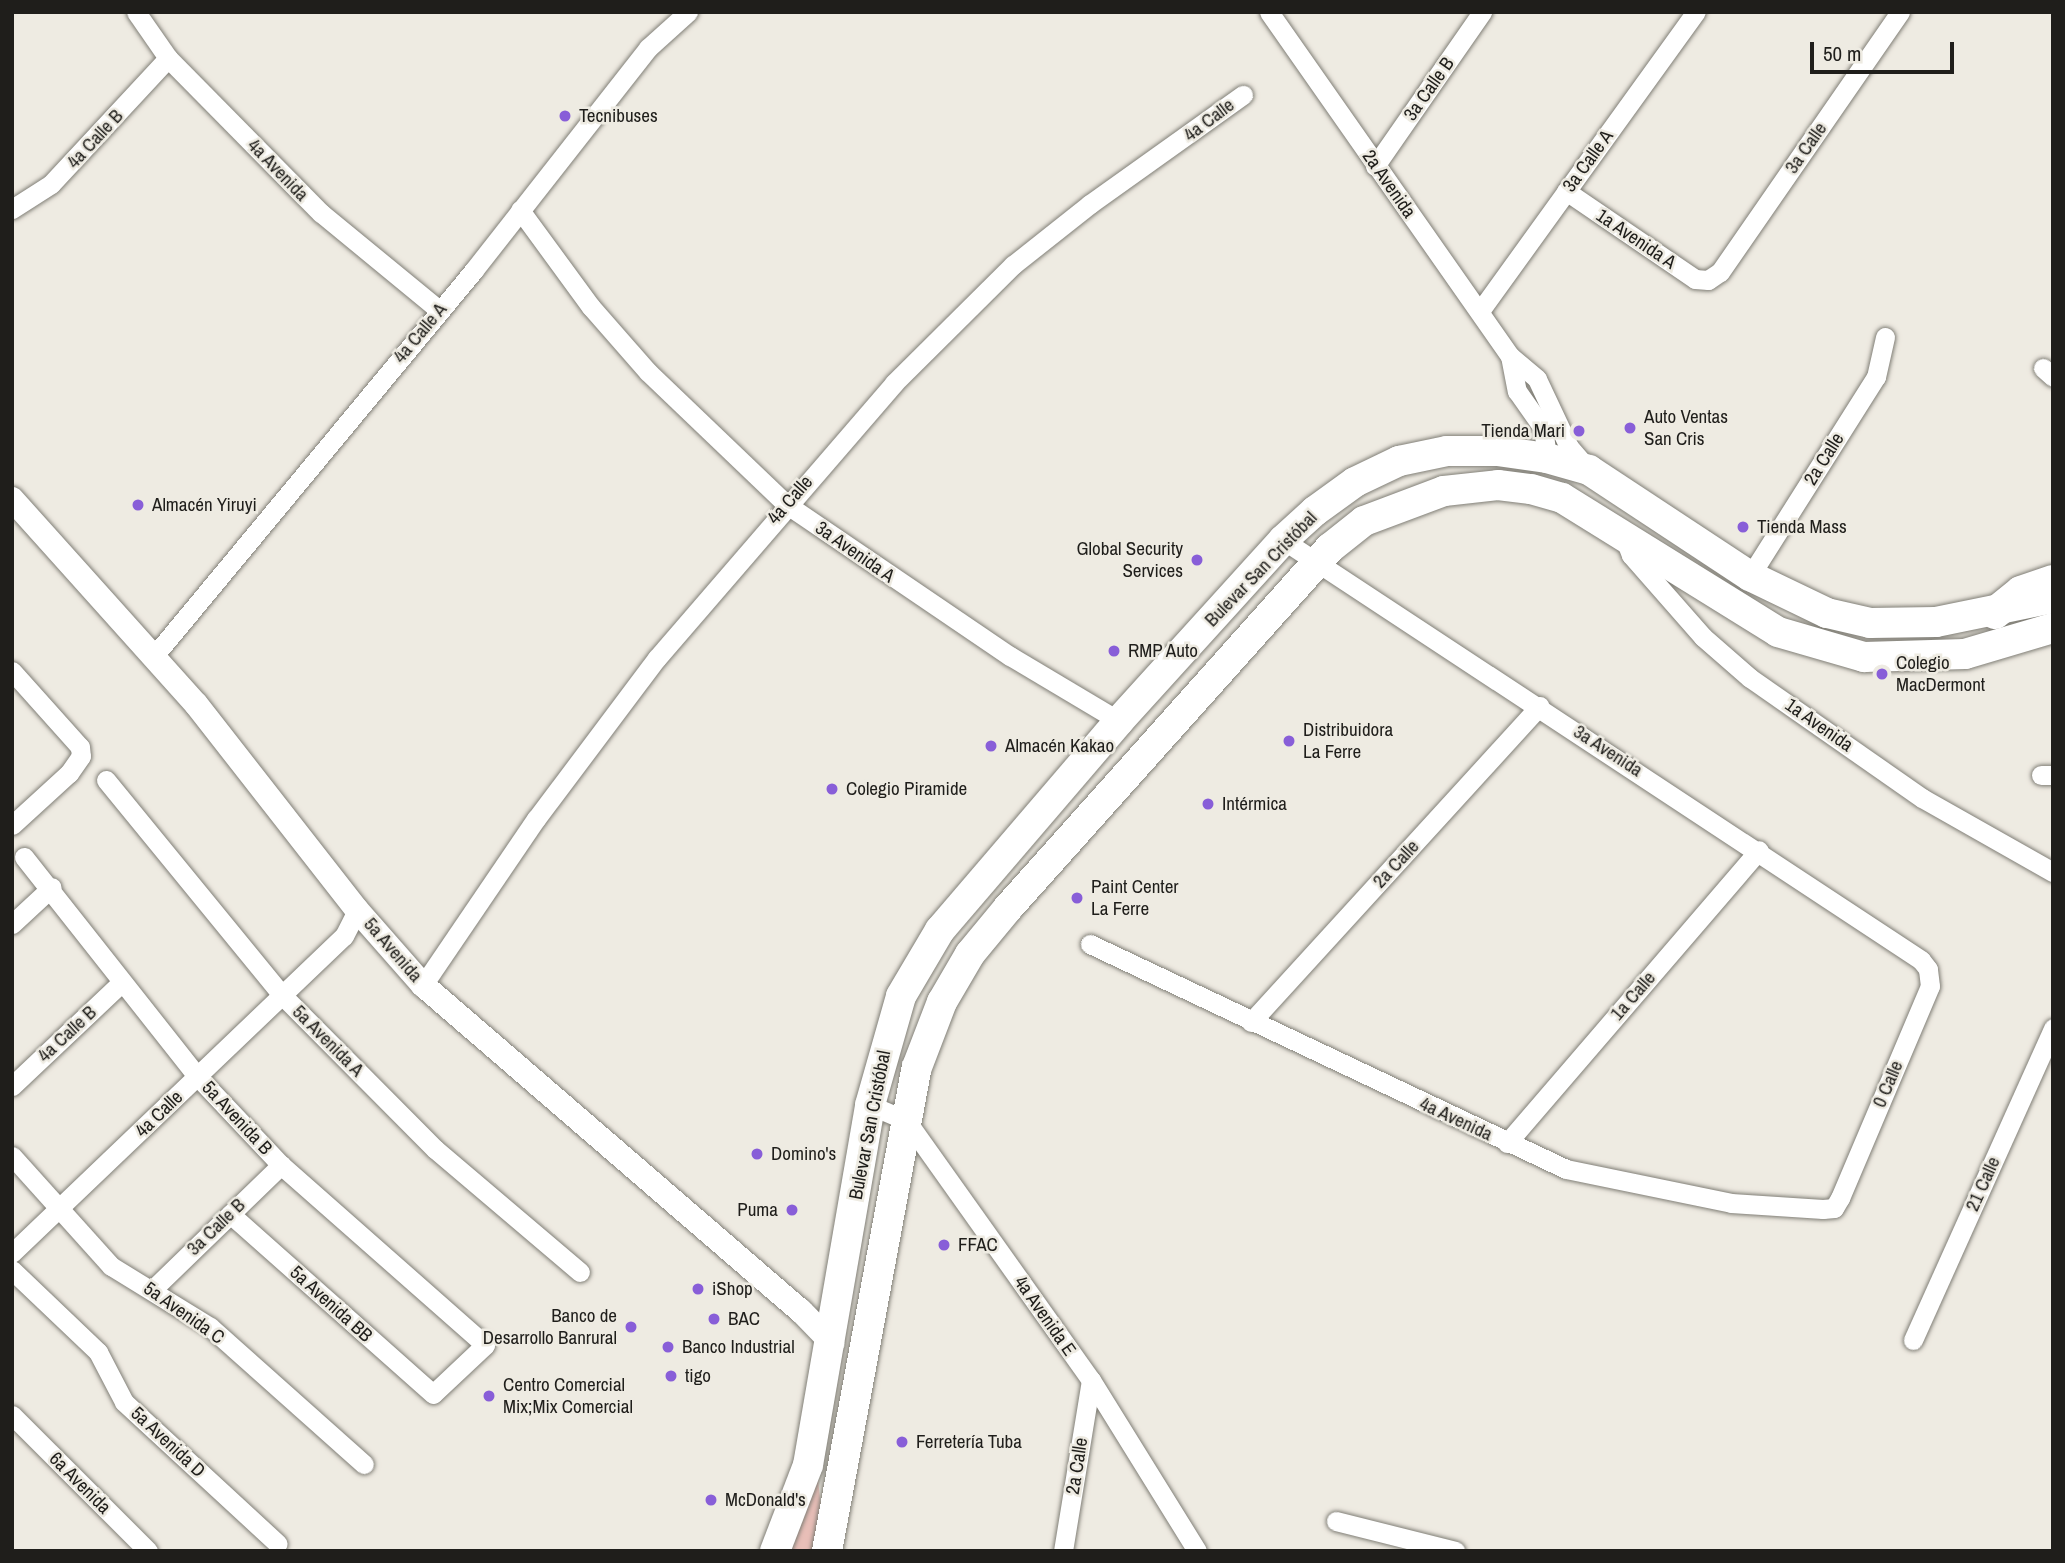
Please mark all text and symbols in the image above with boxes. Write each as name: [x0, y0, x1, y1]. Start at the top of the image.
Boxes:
scale bar: [1813, 28, 1956, 72]
text: 50 m: [1823, 39, 1861, 68]
street label: 3a Calle B: [1399, 53, 1459, 125]
street label: 4a Calle: [1179, 94, 1239, 146]
street label: 4a Calle B: [62, 105, 128, 173]
place label: Tecnibuses: [579, 105, 658, 127]
marker: Tecnibuses: [557, 108, 573, 124]
street label: 3a Calle: [1780, 118, 1832, 178]
street label: 3a Calle A: [1558, 125, 1618, 197]
street label: 4a Avenida: [243, 134, 313, 206]
street label: 2a Avenida: [1357, 145, 1421, 223]
street label: 1a Avenida A: [1591, 203, 1681, 275]
street label: 4a Calle A: [388, 298, 452, 368]
place label: Auto Ventas San Cris: [1644, 406, 1728, 450]
place label: Tienda Mari: [1481, 420, 1565, 442]
marker: Auto Ventas San Cris: [1622, 420, 1638, 436]
marker: Tienda Mari: [1571, 423, 1587, 439]
street label: 2a Calle: [1799, 429, 1849, 489]
street label: 4a Calle: [763, 471, 817, 529]
place label: Almacén Yiruyi: [152, 494, 257, 516]
marker: Almacén Yiruyi: [130, 497, 146, 513]
street label: Bulevar San Cristóbal: [1200, 507, 1322, 631]
street label: 3a Avenida A: [810, 516, 900, 588]
place label: Tienda Mass: [1757, 516, 1847, 538]
marker: Tienda Mass: [1735, 519, 1751, 535]
place label: Global Security Services: [1076, 538, 1183, 582]
marker: Global Security Services: [1189, 552, 1205, 568]
place label: RMP Auto: [1128, 640, 1199, 662]
marker: RMP Auto: [1106, 643, 1122, 659]
place label: Colegio MacDermont: [1896, 652, 1985, 696]
marker: Colegio MacDermont: [1874, 666, 1890, 682]
street label: 1a Avenida: [1780, 693, 1858, 757]
place label: Distribuidora La Ferre: [1303, 719, 1393, 763]
street label: 3a Avenida: [1569, 720, 1647, 782]
marker: Distribuidora La Ferre: [1281, 733, 1297, 749]
place label: Almacén Kakao: [1005, 735, 1114, 757]
marker: Almacén Kakao: [983, 738, 999, 754]
place label: Colegio Piramide: [846, 778, 967, 800]
marker: Colegio Piramide: [824, 781, 840, 797]
place label: Intérmica: [1222, 793, 1287, 815]
marker: Intérmica: [1200, 796, 1216, 812]
street label: 2a Calle: [1368, 835, 1424, 893]
place label: Paint Center La Ferre: [1091, 876, 1178, 920]
marker: Paint Center La Ferre: [1069, 890, 1085, 906]
street label: 5a Avenida: [359, 913, 427, 987]
street label: 1a Calle: [1606, 967, 1660, 1025]
street label: 5a Avenida A: [287, 1000, 369, 1082]
street label: 4a Calle B: [33, 1001, 101, 1067]
street label: Bulevar San Cristóbal: [844, 1048, 896, 1202]
street label: 0 Calle: [1868, 1057, 1908, 1111]
street label: 5a Avenida B: [197, 1076, 277, 1160]
street label: 4a Calle: [131, 1086, 187, 1142]
street label: 4a Avenida: [1416, 1092, 1496, 1146]
place label: Domino's: [771, 1143, 836, 1165]
marker: Domino's: [749, 1146, 765, 1162]
street label: 21 Calle: [1961, 1153, 2005, 1215]
street label: 3a Calle B: [182, 1194, 250, 1260]
place label: Puma: [737, 1199, 778, 1221]
marker: Puma: [784, 1202, 800, 1218]
place label: FFAC: [958, 1234, 998, 1256]
marker: FFAC: [936, 1237, 952, 1253]
street label: 5a Avenida BB: [285, 1261, 377, 1347]
street label: 4a Avenida E: [1009, 1271, 1081, 1361]
street label: 5a Avenida C: [139, 1277, 229, 1349]
place label: iShop: [712, 1278, 753, 1300]
marker: iShop: [690, 1281, 706, 1297]
place label: Banco de Desarrollo Banrural: [483, 1305, 617, 1349]
place label: BAC: [728, 1308, 760, 1330]
marker: BAC: [706, 1311, 722, 1327]
marker: Banco de Desarrollo Banrural: [623, 1319, 639, 1335]
place label: Banco Industrial: [682, 1336, 795, 1358]
marker: Banco Industrial: [660, 1339, 676, 1355]
place label: tigo: [685, 1365, 711, 1387]
marker: tigo: [663, 1368, 679, 1384]
place label: Centro Comercial Mix;Mix Comercial: [503, 1374, 633, 1418]
marker: Centro Comercial Mix;Mix Comercial: [481, 1388, 497, 1404]
street label: 5a Avenida D: [126, 1402, 210, 1482]
place label: Ferretería Tuba: [916, 1431, 1022, 1453]
marker: Ferretería Tuba: [894, 1434, 910, 1450]
street label: 2a Calle: [1061, 1436, 1093, 1496]
street label: 6a Avenida: [44, 1447, 116, 1519]
place label: McDonald's: [725, 1489, 806, 1511]
marker: McDonald's: [703, 1492, 719, 1508]

